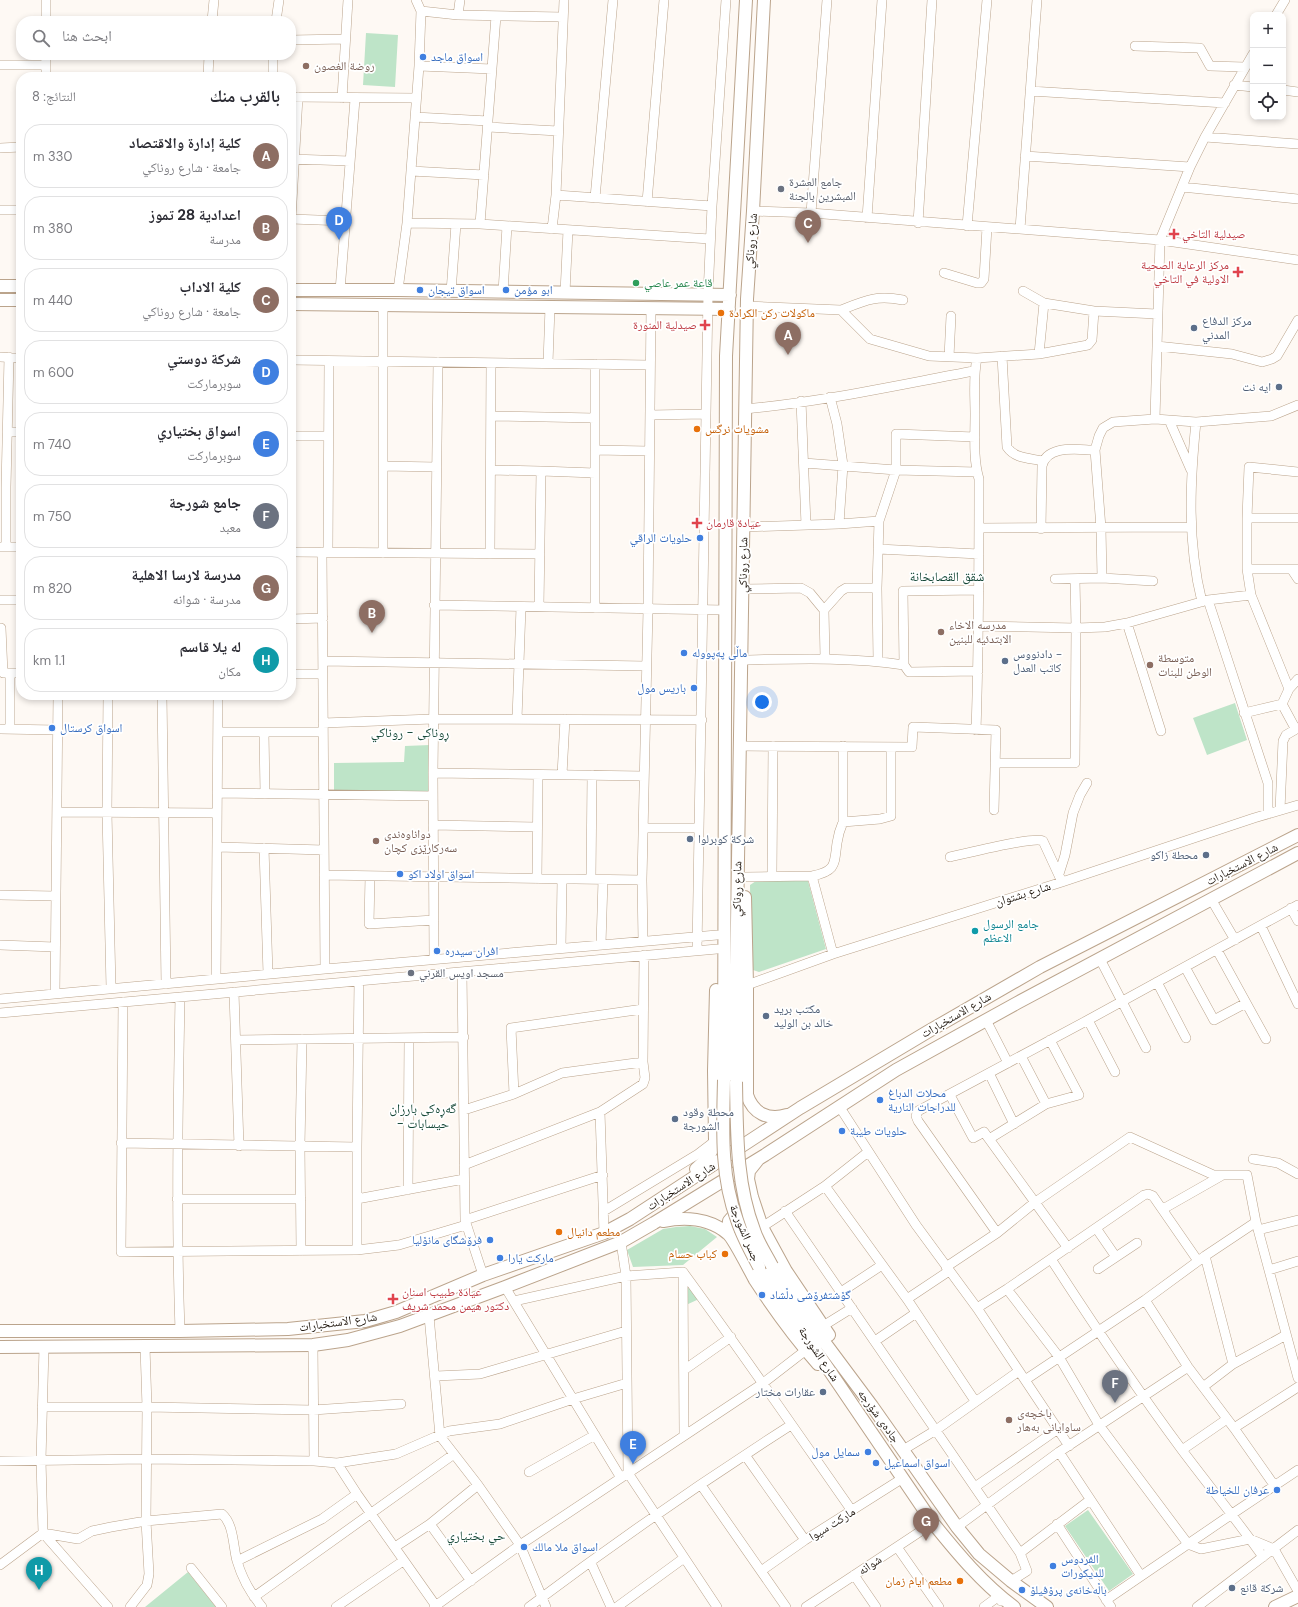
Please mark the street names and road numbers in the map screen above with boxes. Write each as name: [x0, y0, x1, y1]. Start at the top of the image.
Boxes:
street label: شارع روناكي: [741, 213, 763, 270]
street label: شارع روناكي: [735, 537, 754, 593]
street label: شارع الاستخبارات: [1203, 839, 1281, 889]
street label: شارع روناكي: [729, 861, 748, 917]
street label: شارع بشتوان: [993, 878, 1053, 910]
street label: شارع الاستخبارات: [918, 988, 994, 1042]
street label: شارع الاستخبارات: [644, 1158, 718, 1214]
street label: جسر الشورجة: [726, 1202, 764, 1264]
street label: شارع الاستخبارات: [298, 1309, 378, 1335]
street label: شارع الشورجة: [795, 1324, 843, 1385]
street label: جادەی شۆرجە: [854, 1386, 904, 1446]
street label: مارکت سیوا: [806, 1503, 858, 1545]
street label: شوانە: [855, 1551, 885, 1579]

